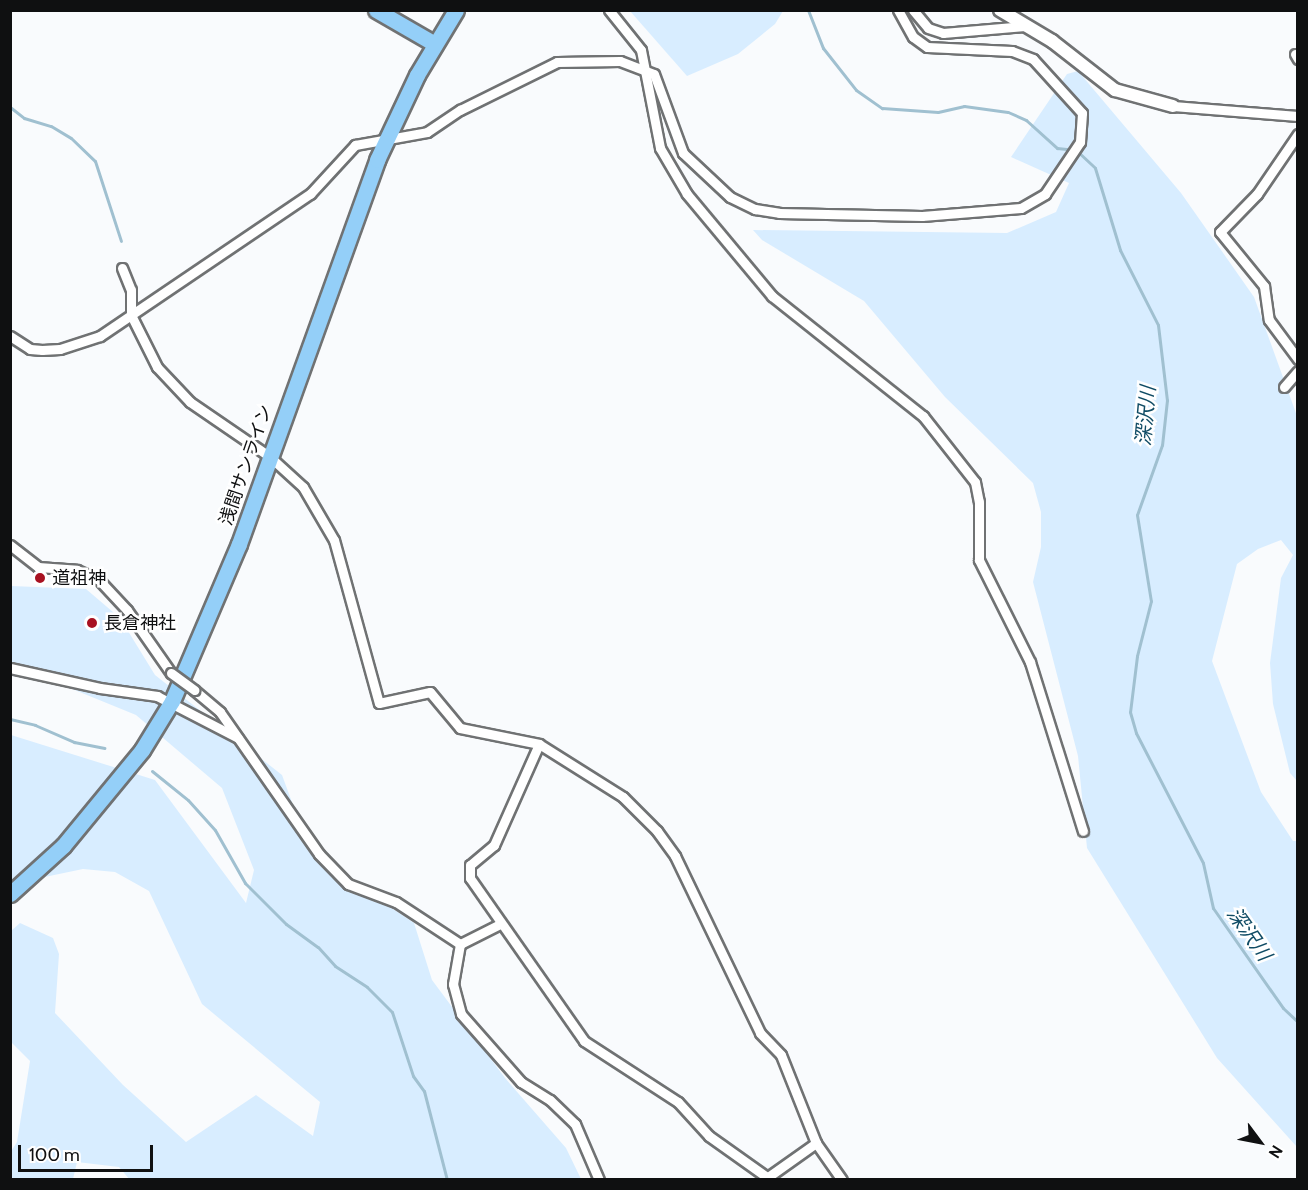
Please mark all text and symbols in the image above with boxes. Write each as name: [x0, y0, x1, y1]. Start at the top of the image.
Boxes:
water label: 深沢川: [1131, 385, 1161, 447]
street label: 浅間サンライン: [215, 402, 277, 528]
place label: 道祖神: [52, 567, 106, 589]
marker: 道祖神: [33, 571, 47, 585]
place label: 長倉神社: [104, 612, 176, 634]
marker: 長倉神社: [85, 616, 99, 630]
water label: 深沢川: [1222, 903, 1276, 965]
north arrow: [1230, 1112, 1290, 1172]
scale bar: [21, 1133, 156, 1171]
text: N: [1265, 1142, 1287, 1162]
text: 100 m: [29, 1144, 80, 1166]

